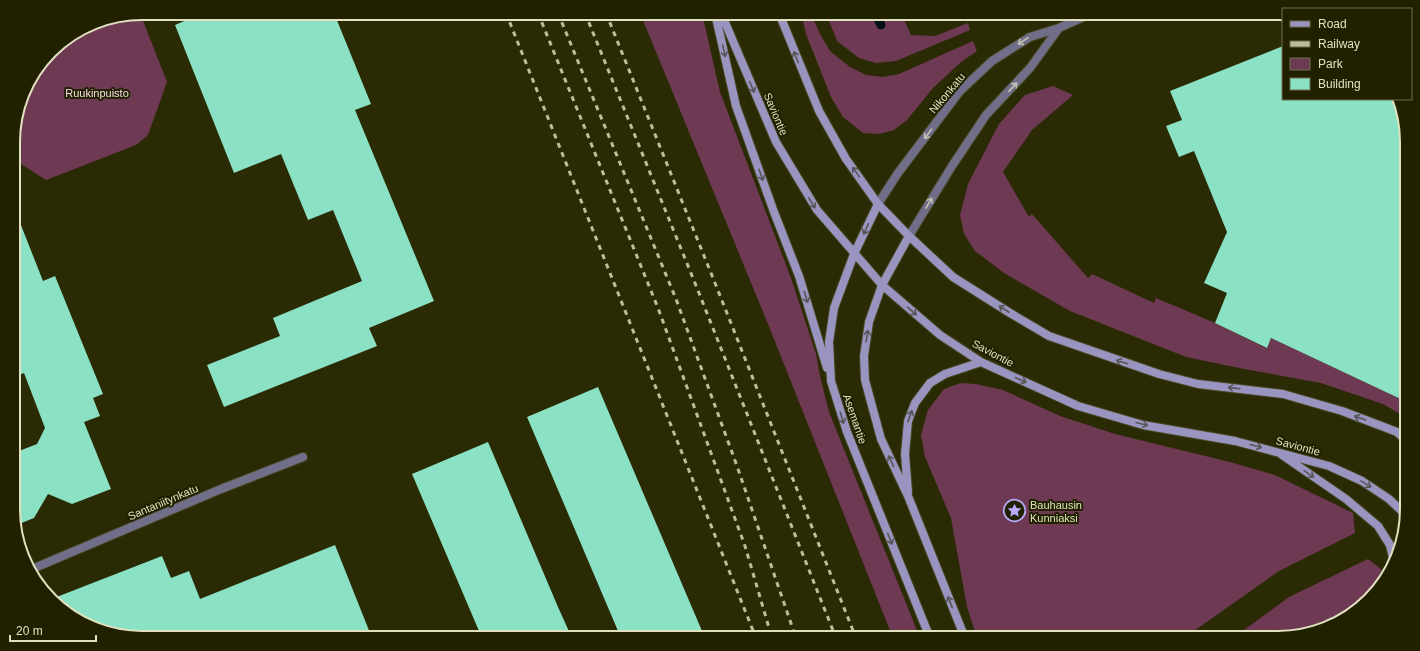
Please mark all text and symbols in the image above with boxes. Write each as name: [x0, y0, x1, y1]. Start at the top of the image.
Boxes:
legend: [1282, 8, 1412, 100]
text: Road: [1318, 17, 1347, 31]
text: Railway: [1318, 37, 1360, 51]
one-way arrow: [1017, 38, 1029, 46]
one-way arrow: [720, 44, 728, 57]
one-way arrow: [792, 51, 799, 63]
text: Park: [1318, 57, 1344, 71]
street label: Nikonkatu: [927, 70, 967, 116]
text: Building: [1318, 77, 1361, 91]
one-way arrow: [749, 81, 757, 93]
one-way arrow: [1008, 82, 1017, 92]
park label: Ruukinpuisto: [65, 87, 129, 99]
street label: Saviontie: [762, 91, 790, 137]
one-way arrow: [924, 128, 932, 139]
one-way arrow: [852, 167, 860, 178]
one-way arrow: [758, 169, 765, 182]
one-way arrow: [808, 197, 816, 208]
one-way arrow: [926, 197, 934, 209]
one-way arrow: [862, 222, 869, 234]
one-way arrow: [803, 291, 810, 304]
one-way arrow: [998, 305, 1010, 313]
one-way arrow: [906, 306, 917, 315]
one-way arrow: [863, 330, 871, 343]
street label: Saviontie: [970, 337, 1016, 369]
one-way arrow: [1116, 358, 1129, 365]
one-way arrow: [1014, 377, 1026, 384]
one-way arrow: [1228, 384, 1241, 392]
street label: Asemantie: [841, 392, 869, 446]
one-way arrow: [907, 410, 915, 422]
one-way arrow: [839, 411, 846, 424]
one-way arrow: [1355, 413, 1367, 421]
one-way arrow: [1136, 421, 1149, 429]
street label: Saviontie: [1275, 434, 1321, 458]
one-way arrow: [1249, 443, 1262, 450]
one-way arrow: [887, 455, 894, 467]
one-way arrow: [1303, 470, 1314, 478]
one-way arrow: [1360, 480, 1372, 488]
street label: Santaniitynkatu: [126, 482, 200, 522]
place icon: Bauhausin Kunniaksi: [1001, 498, 1027, 524]
place label: Bauhausin Kunniaksi: [1030, 499, 1082, 524]
one-way arrow: [886, 532, 894, 544]
one-way arrow: [946, 596, 954, 608]
scale bar: [10, 617, 96, 643]
text: 20 m: [16, 624, 43, 638]

